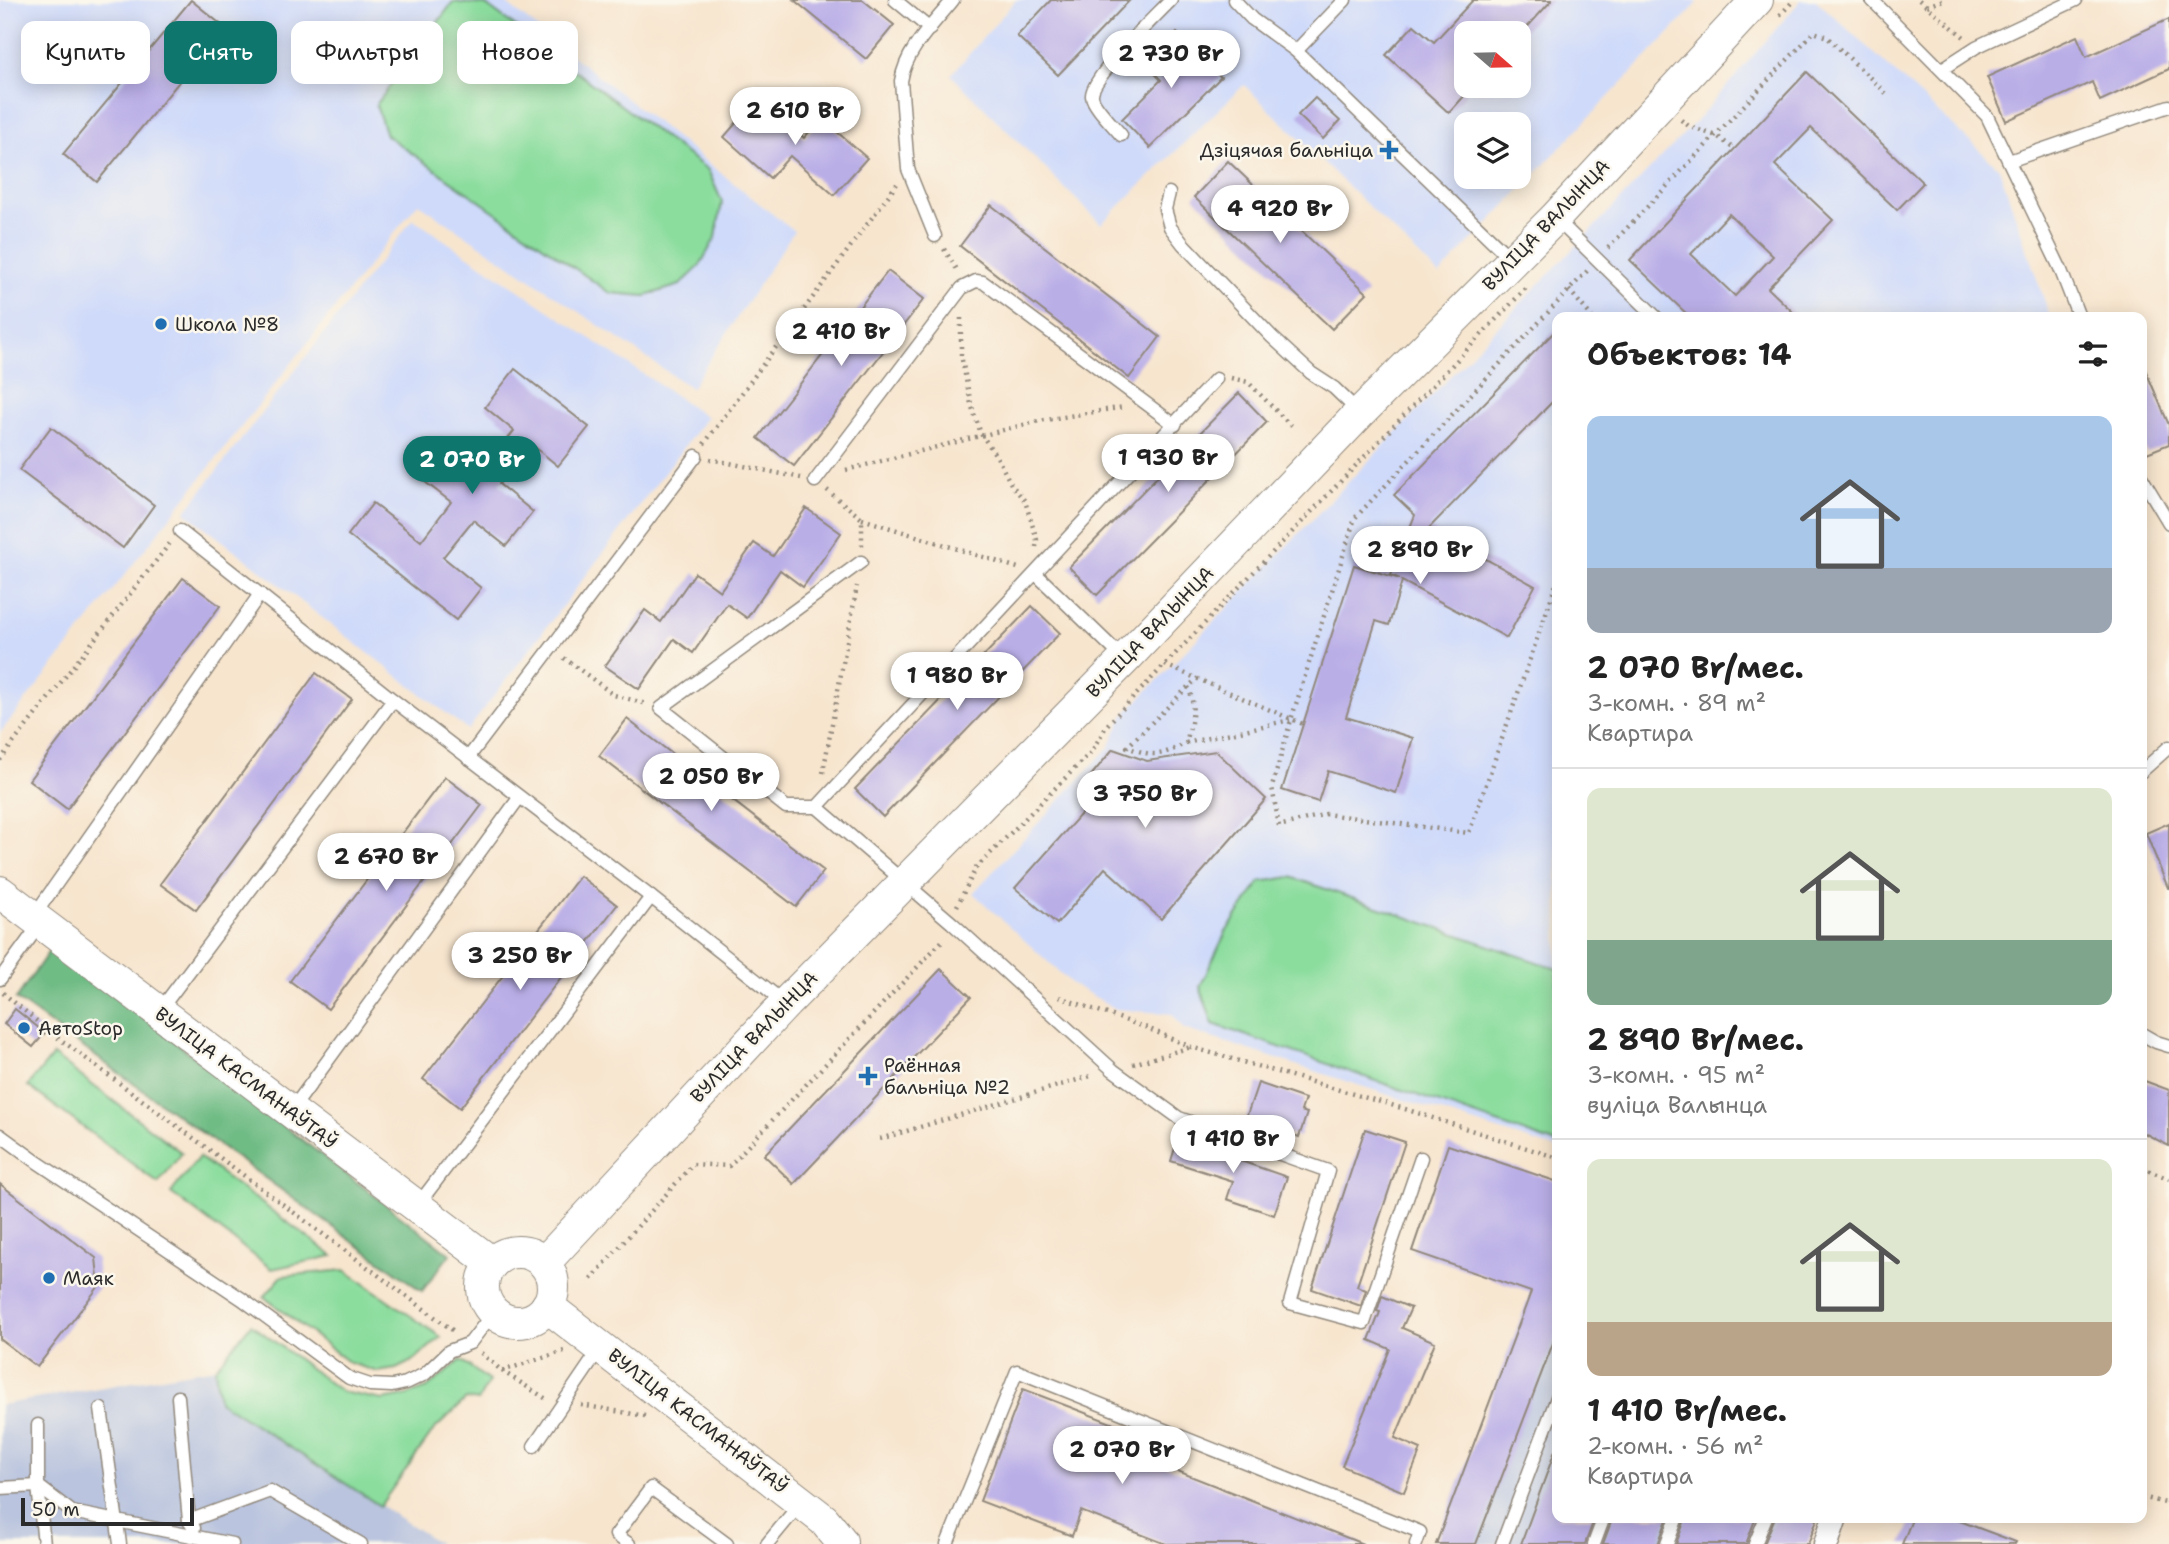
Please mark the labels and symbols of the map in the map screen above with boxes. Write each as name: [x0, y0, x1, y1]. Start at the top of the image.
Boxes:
north arrow: [1454, 21, 1531, 98]
pin: 2 730 Br: [1099, 31, 1243, 90]
pin: 2 610 Br: [723, 88, 867, 147]
place label: Дзіцячая бальніца: [1200, 138, 1373, 163]
marker: Дзіцячая бальніца: [1379, 140, 1399, 160]
street label: ВУЛІЦА ВАЛЫНЦА: [1477, 154, 1615, 296]
pin: 4 920 Br: [1208, 186, 1352, 245]
pin: 2 410 Br: [769, 308, 913, 368]
place label: Школа №8: [175, 312, 279, 337]
marker: Школа №8: [153, 316, 169, 332]
pin: 1 930 Br: [1096, 434, 1240, 494]
pin: 2 070 Br: [400, 436, 544, 496]
pin: 2 890 Br: [1348, 526, 1492, 586]
street label: ВУЛІЦА ВАЛЫНЦА: [1081, 561, 1219, 703]
pin: 1 980 Br: [885, 652, 1029, 712]
pin: 2 050 Br: [639, 754, 783, 813]
pin: 3 750 Br: [1073, 770, 1217, 830]
pin: 2 670 Br: [314, 834, 458, 893]
pin: 3 250 Br: [448, 932, 592, 992]
street label: ВУЛІЦА ВАЛЫНЦА: [685, 966, 823, 1108]
street label: ВУЛІЦА КАСМАНАЎТАЎ: [150, 1001, 342, 1155]
place label: АвтоStop: [38, 1016, 123, 1041]
marker: АвтоStop: [16, 1020, 32, 1036]
place label: Раённая бальніца №2: [884, 1053, 1010, 1100]
marker: Раённая бальніца №2: [858, 1066, 878, 1086]
pin: 1 410 Br: [1161, 1116, 1305, 1175]
place label: Маяк: [63, 1266, 114, 1291]
marker: Маяк: [41, 1270, 57, 1286]
street label: ВУЛІЦА КАСМАНАЎТАЎ: [603, 1343, 793, 1499]
pin: 2 070 Br: [1050, 1426, 1194, 1486]
scale bar: [21, 1495, 194, 1527]

